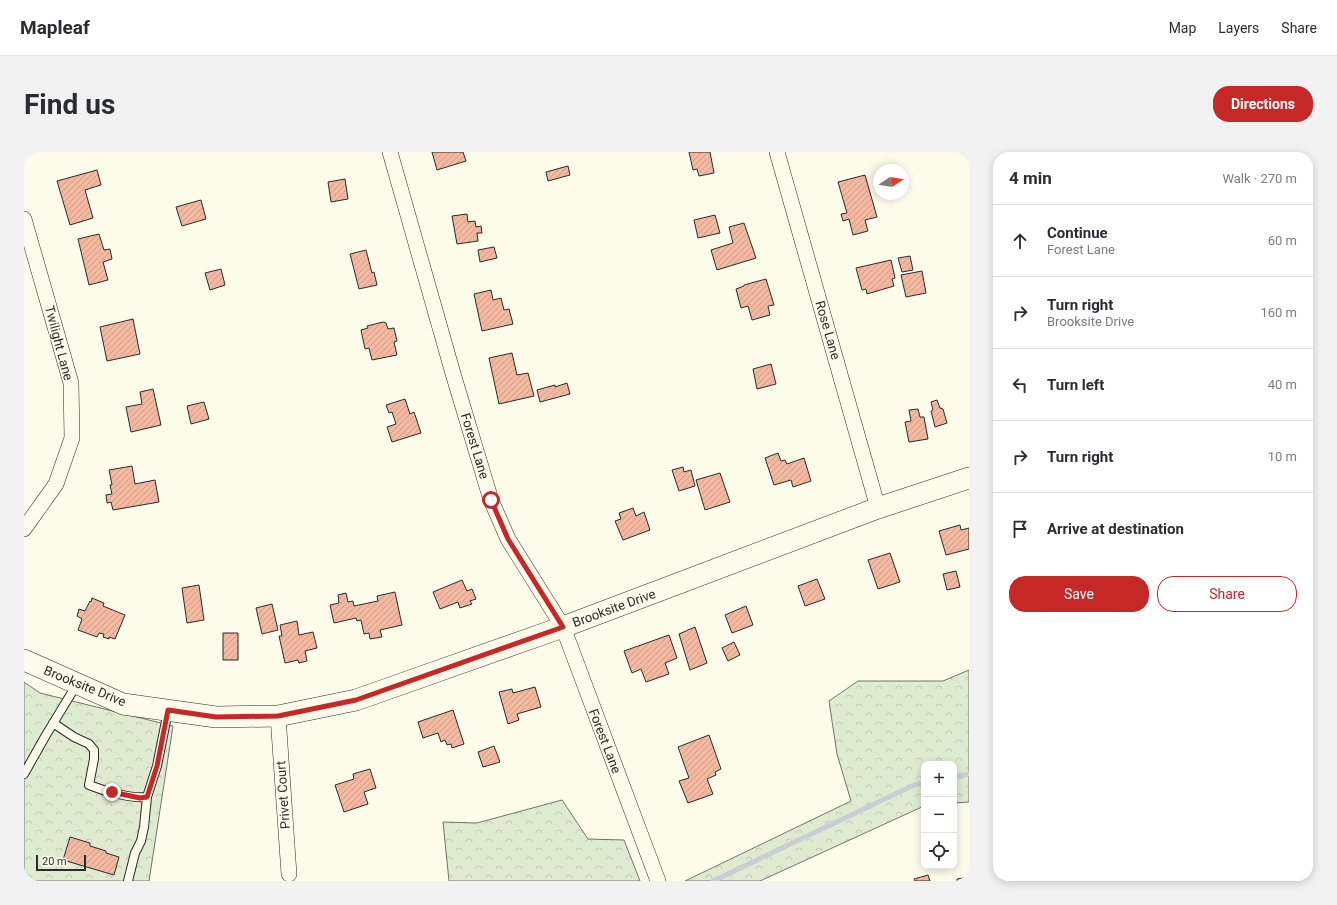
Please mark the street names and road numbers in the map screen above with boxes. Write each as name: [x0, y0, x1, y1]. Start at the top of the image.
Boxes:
street label: Rose Lane: [812, 299, 844, 361]
street label: Twilight Lane: [42, 304, 76, 382]
street label: Forest Lane: [458, 411, 492, 481]
street label: Brooksite Drive: [570, 586, 658, 630]
street label: Brooksite Drive: [42, 663, 128, 709]
street label: Forest Lane: [586, 707, 624, 776]
street label: Privet Court: [273, 760, 293, 830]

